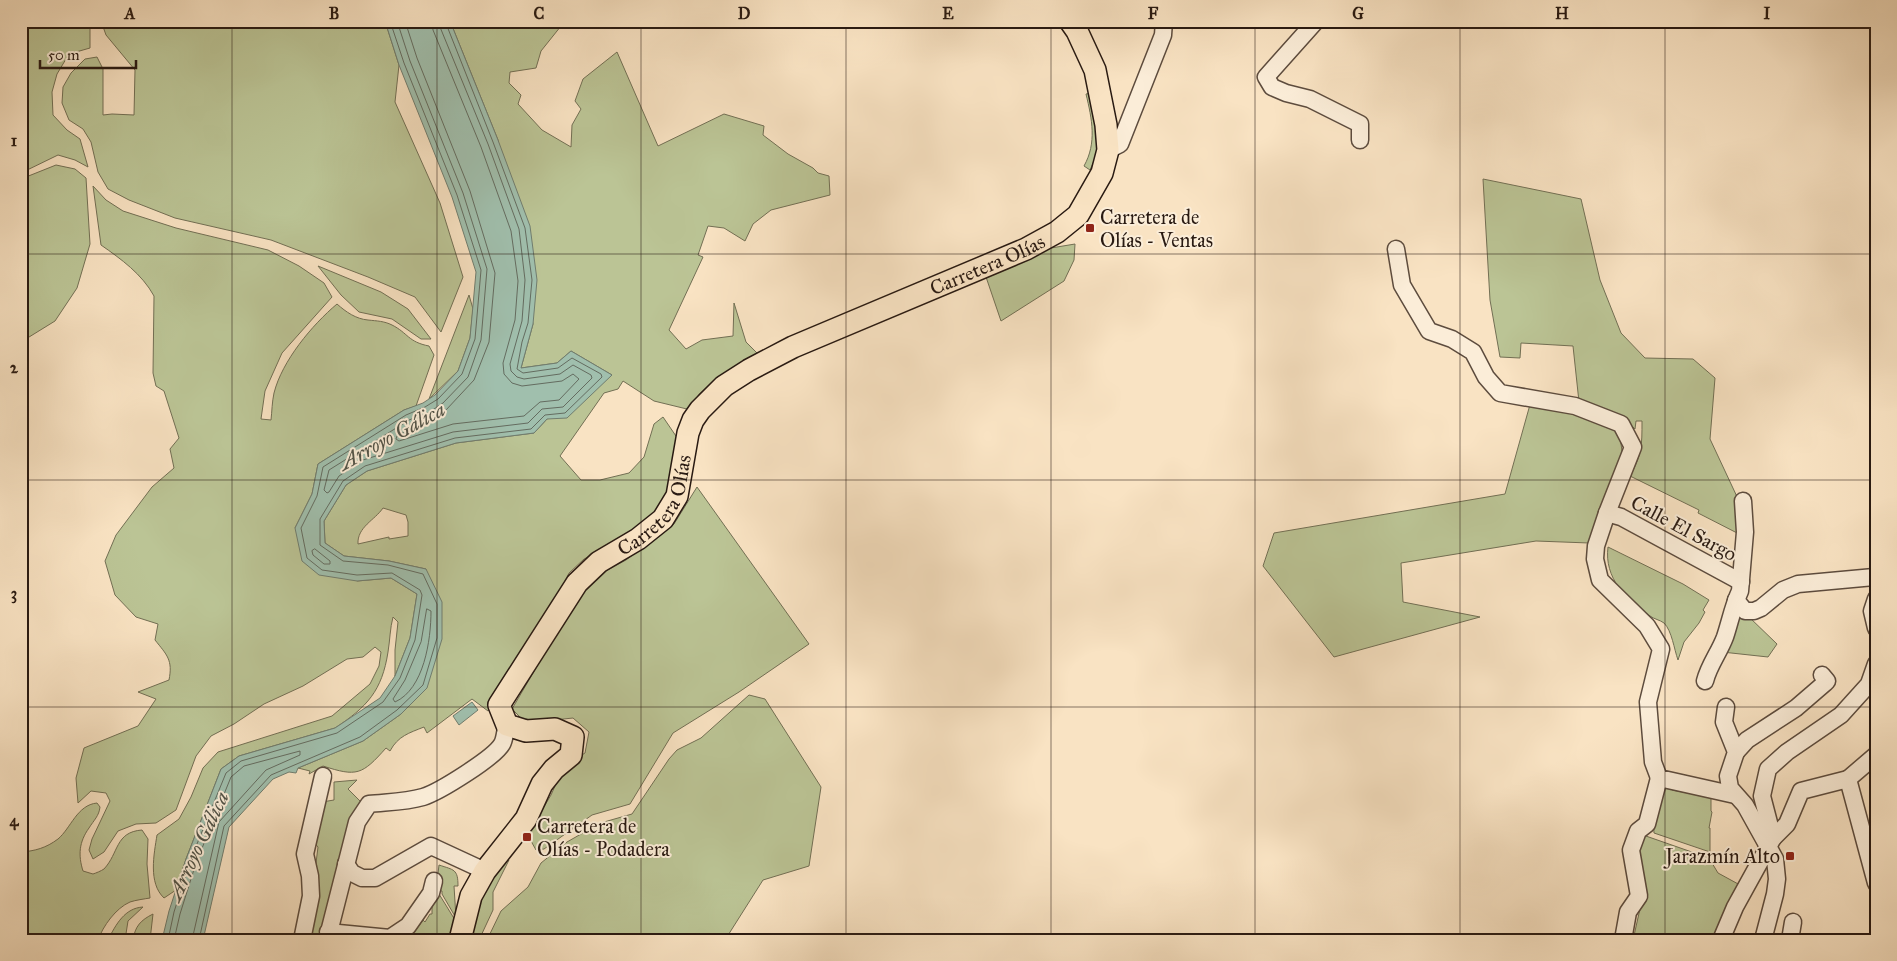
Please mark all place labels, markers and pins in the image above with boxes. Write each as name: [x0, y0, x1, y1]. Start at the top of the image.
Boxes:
place label: Carretera de Olías - Ventas: [1100, 205, 1213, 252]
marker: Carretera de Olías - Ventas: [1084, 222, 1096, 234]
place label: Carretera de Olías - Podadera: [537, 814, 670, 861]
marker: Carretera de Olías - Podadera: [521, 831, 533, 843]
place label: Jarazmín Alto: [1663, 844, 1780, 869]
marker: Jarazmín Alto: [1784, 850, 1796, 862]

